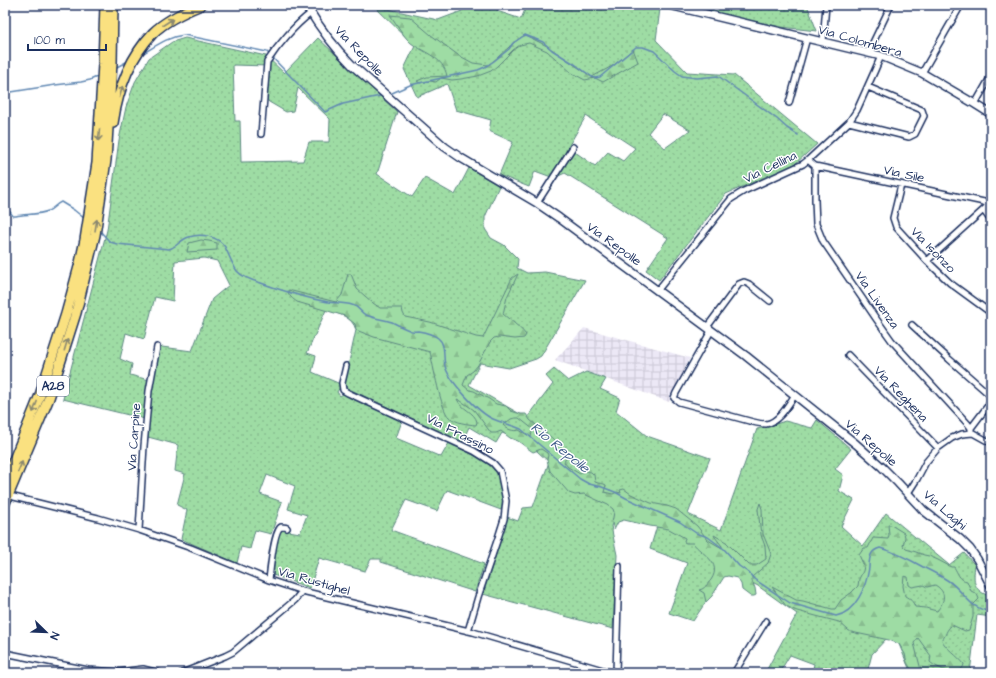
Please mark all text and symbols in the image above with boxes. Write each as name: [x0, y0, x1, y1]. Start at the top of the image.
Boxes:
one-way arrow: [162, 18, 174, 26]
street label: Via Colombera: [816, 20, 904, 62]
street label: Via Repolle: [330, 22, 388, 80]
scale bar: [28, 26, 106, 52]
text: 100 m: [34, 32, 65, 49]
one-way arrow: [117, 86, 125, 99]
one-way arrow: [95, 128, 102, 141]
street label: Via Cellina: [740, 146, 800, 188]
street label: Via Sile: [882, 161, 926, 187]
street label: Via Repolle: [583, 218, 645, 270]
one-way arrow: [92, 219, 100, 232]
street label: Via Isonzo: [906, 223, 960, 278]
street label: Via Livenza: [851, 268, 904, 333]
one-way arrow: [63, 339, 70, 352]
street label: Via Reghena: [869, 362, 933, 427]
road number: A28: [37, 376, 69, 396]
one-way arrow: [31, 401, 39, 413]
street label: Via Carpine: [123, 403, 145, 471]
street label: Via Frassino: [423, 409, 497, 459]
street label: Via Repolle: [841, 415, 901, 471]
water label: Rio Repolle: [526, 418, 595, 479]
one-way arrow: [17, 461, 24, 473]
street label: Via Laghi: [919, 486, 971, 535]
street label: Via Rustighel: [276, 562, 352, 601]
north arrow: [26, 612, 66, 652]
text: N: [46, 630, 63, 642]

